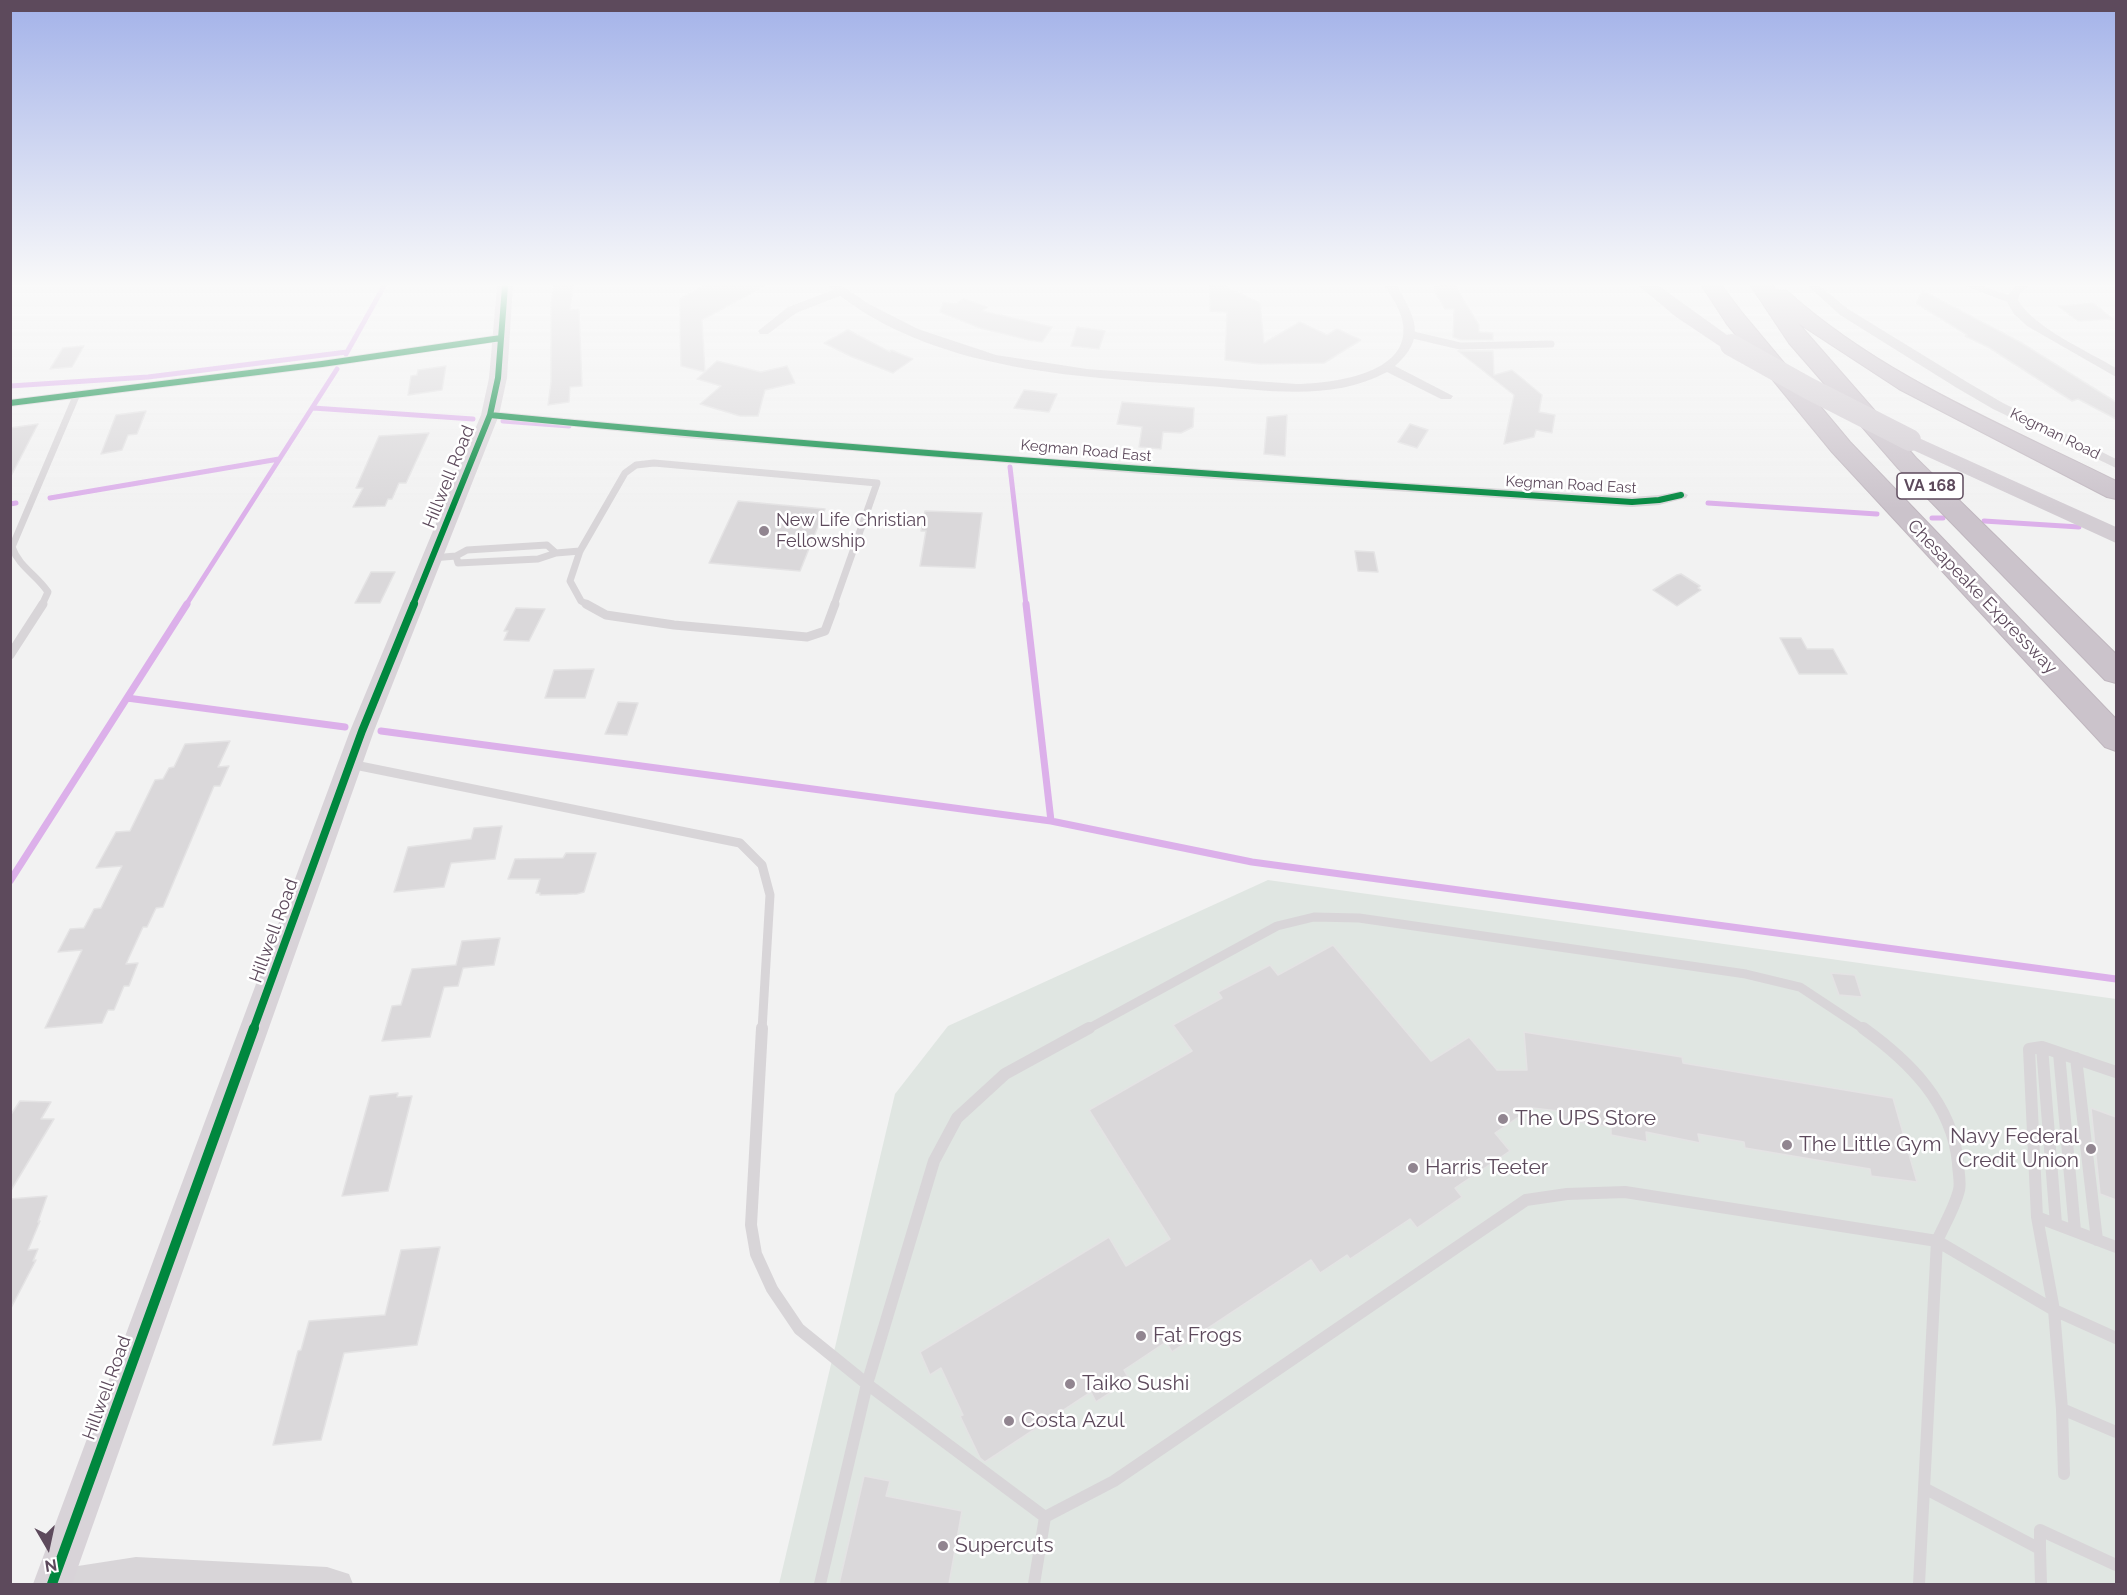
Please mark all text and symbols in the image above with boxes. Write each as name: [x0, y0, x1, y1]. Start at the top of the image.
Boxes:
street label: Kegman Road: [2007, 404, 2103, 464]
street label: Hillwell Road: [419, 422, 479, 532]
street label: Kegman Road East: [1020, 436, 1152, 466]
street label: Kegman Road East: [1505, 473, 1637, 497]
road number: VA 168: [1897, 473, 1963, 499]
place label: New Life Christian Fellowship: [776, 510, 927, 552]
street label: Chesapeake Expressway: [1903, 515, 2061, 679]
marker: New Life Christian Fellowship: [757, 524, 771, 538]
street label: Hillwell Road: [245, 876, 303, 986]
place label: The UPS Store: [1515, 1106, 1656, 1132]
marker: The UPS Store: [1496, 1112, 1510, 1126]
place label: Navy Federal Credit Union: [1950, 1124, 2079, 1174]
place label: The Little Gym: [1799, 1132, 1942, 1158]
marker: The Little Gym: [1780, 1138, 1794, 1152]
marker: Navy Federal Credit Union: [2084, 1142, 2098, 1156]
place label: Harris Teeter: [1425, 1155, 1548, 1181]
marker: Harris Teeter: [1406, 1161, 1420, 1175]
place label: Fat Frogs: [1153, 1323, 1242, 1349]
marker: Fat Frogs: [1134, 1329, 1148, 1343]
street label: Hillwell Road: [78, 1333, 136, 1443]
place label: Taiko Sushi: [1082, 1371, 1189, 1397]
marker: Taiko Sushi: [1063, 1377, 1077, 1391]
place label: Costa Azul: [1021, 1408, 1125, 1434]
marker: Costa Azul: [1002, 1414, 1016, 1428]
north arrow: [18, 1517, 78, 1577]
place label: Supercuts: [955, 1533, 1054, 1559]
marker: Supercuts: [936, 1539, 950, 1553]
text: N: [43, 1555, 58, 1576]

